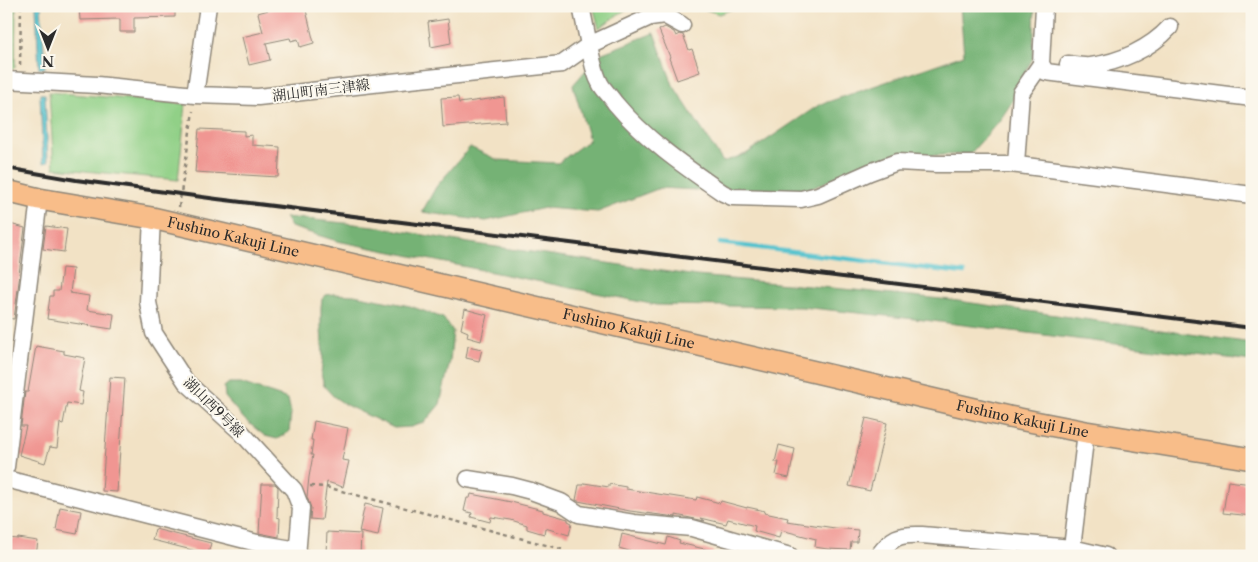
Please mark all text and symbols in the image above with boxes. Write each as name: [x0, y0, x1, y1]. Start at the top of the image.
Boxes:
north arrow: [22, 22, 72, 72]
text: N: [42, 52, 54, 70]
street label: 湖山町南三津線: [271, 75, 371, 105]
street label: Fushino Kakuji Line: [166, 213, 301, 261]
street label: Fushino Kakuji Line: [561, 305, 697, 353]
street label: 湖山西9号線: [180, 373, 248, 441]
street label: Fushino Kakuji Line: [955, 396, 1091, 441]

